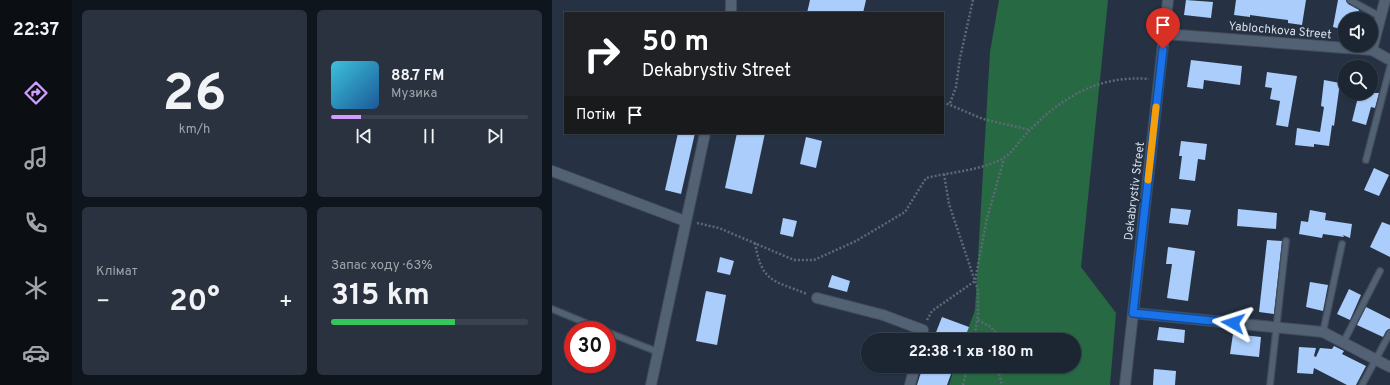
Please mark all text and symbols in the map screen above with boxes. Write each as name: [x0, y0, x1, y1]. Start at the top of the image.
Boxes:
pin: [1146, 8, 1180, 49]
map controls: [1338, 12, 1378, 100]
button: sound: [1338, 12, 1378, 52]
icon: arrive: [1152, 14, 1174, 36]
text: 22:37: [13, 19, 59, 42]
street label: Yablochkova Street: [1228, 19, 1332, 43]
text: 50 m: [642, 25, 709, 61]
icon: right: [576, 28, 628, 80]
text: Dekabrystiv Street: [642, 60, 791, 83]
button: search: [1338, 60, 1378, 100]
text: 26: [163, 63, 226, 129]
text: 88.7 FM: [391, 67, 444, 86]
icon: directions: [22, 79, 50, 107]
text: Музика: [391, 86, 437, 102]
icon: arrive: [624, 104, 646, 126]
text: Потім: [576, 106, 616, 125]
text: km/h: [179, 122, 210, 138]
icon: previous: [353, 125, 375, 147]
icon: pause: [418, 125, 440, 147]
icon: next: [484, 125, 506, 147]
street label: Dekabrystiv Street: [1121, 141, 1149, 241]
icon: music: [22, 144, 50, 172]
icon: phone: [22, 209, 50, 237]
text: Запас ходу · 63%: [331, 258, 433, 274]
text: Клімат: [96, 264, 138, 280]
icon: climate: [22, 274, 50, 302]
text: 315 km: [331, 278, 430, 315]
text: 20°: [169, 284, 220, 321]
text: −: [96, 289, 110, 316]
text: +: [279, 289, 293, 316]
position arrow: [1212, 302, 1254, 344]
speed limit sign: 30: [564, 321, 616, 373]
icon: car: [22, 339, 50, 367]
text: 22:38 · 1 хв · 180 m: [909, 343, 1033, 362]

